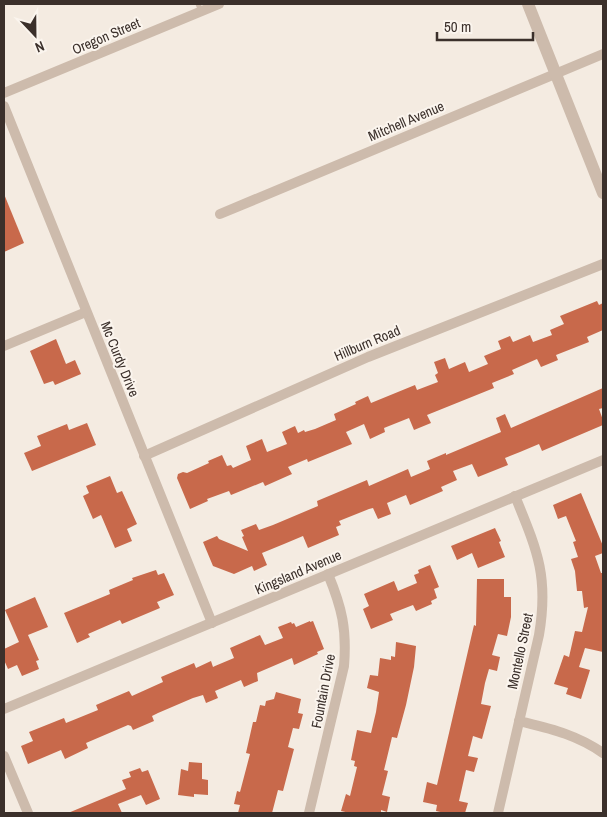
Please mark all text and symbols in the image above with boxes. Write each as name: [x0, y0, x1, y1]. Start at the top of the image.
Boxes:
north arrow: [10, 10, 60, 60]
scale bar: [437, 10, 533, 42]
street label: Oregon Street: [69, 14, 143, 58]
text: 50 m: [444, 16, 471, 37]
text: N: [33, 37, 47, 57]
street label: Mitchell Avenue: [365, 97, 447, 145]
street label: Mc Curdy Drive: [97, 319, 143, 399]
street label: Hillburn Road: [331, 321, 403, 365]
street label: Kingsland Avenue: [252, 546, 344, 598]
street label: Montello Street: [503, 611, 537, 691]
street label: Fountain Drive: [307, 652, 339, 730]

